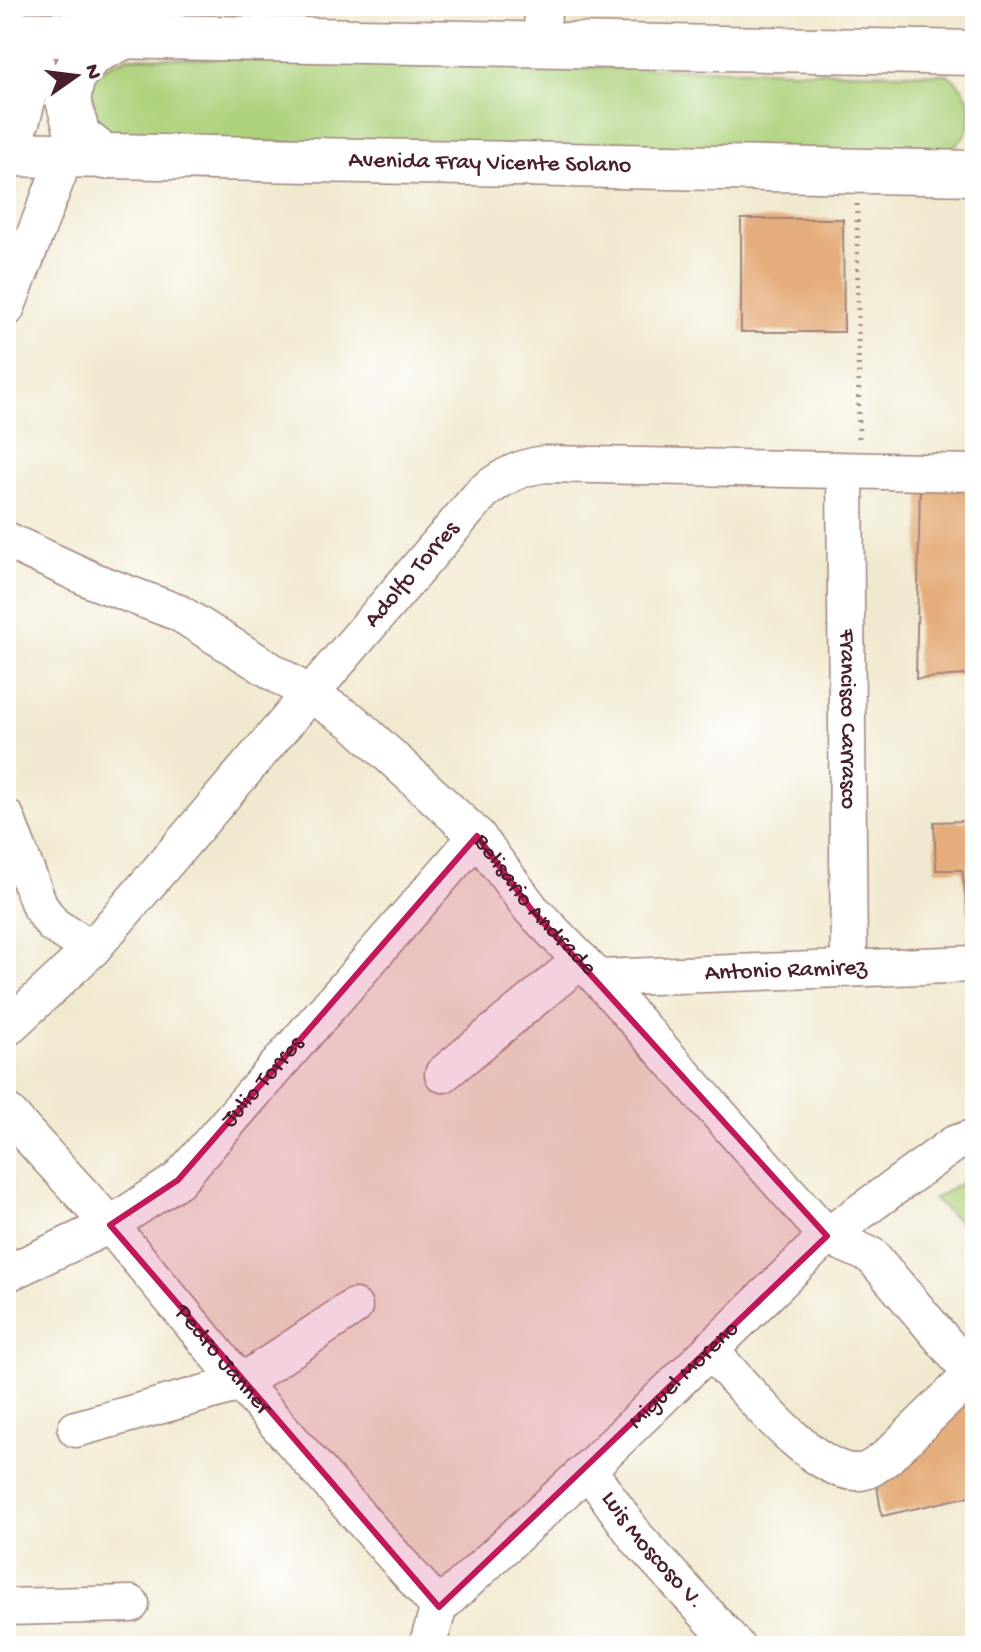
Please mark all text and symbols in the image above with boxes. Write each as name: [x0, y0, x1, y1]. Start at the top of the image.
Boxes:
north arrow: [36, 36, 116, 116]
text: N: [77, 62, 106, 82]
street label: Avenida Fray Vicente Solano: [348, 146, 632, 181]
street label: Adolfo Torres: [358, 515, 467, 634]
street label: Francisco Carrasco: [832, 628, 862, 809]
street label: Belisario Andrade: [466, 828, 603, 983]
street label: Antonio Ramirez: [704, 953, 869, 989]
street label: Julio Torres: [215, 1029, 312, 1134]
street label: Pedro Janner: [167, 1298, 279, 1423]
street label: Miguel Moreno: [622, 1315, 746, 1436]
street label: Luis Moscoso V.: [594, 1486, 710, 1616]

